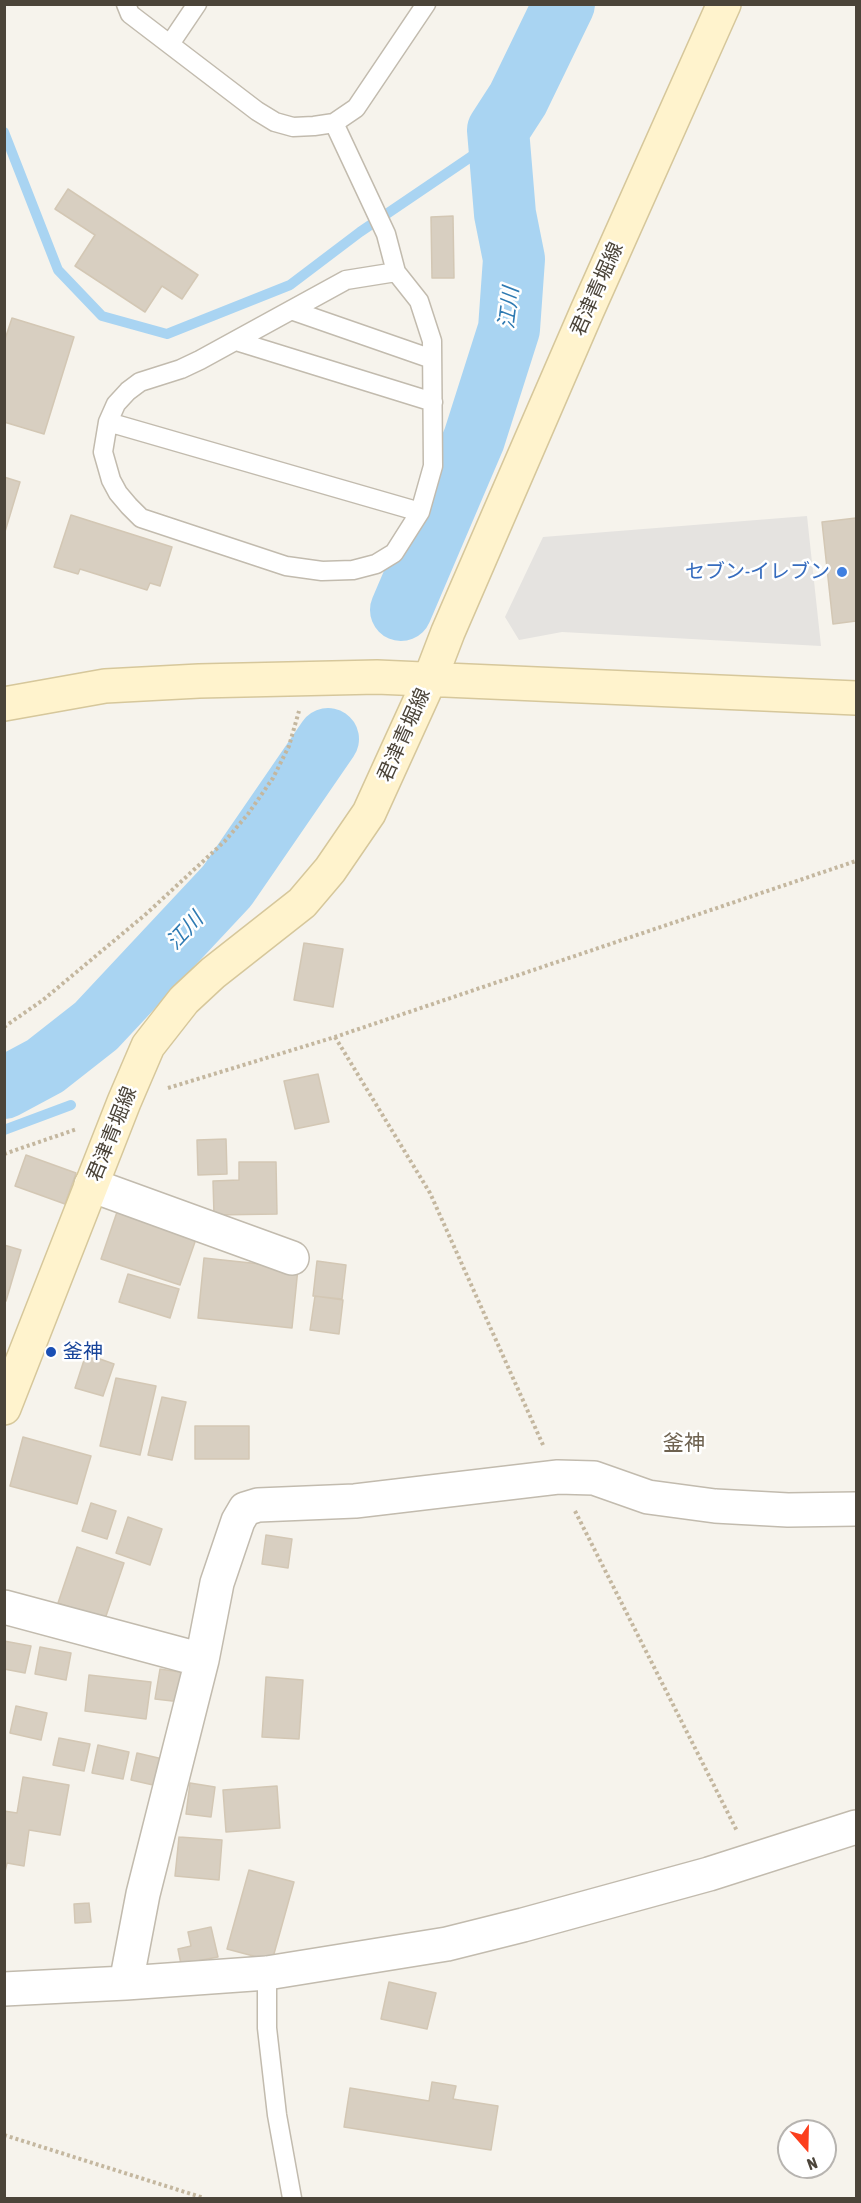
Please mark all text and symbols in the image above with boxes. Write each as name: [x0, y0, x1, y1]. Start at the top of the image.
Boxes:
street label: 君津青堀線: [566, 238, 628, 340]
water label: 江川: [494, 286, 524, 330]
place label: セブン-イレブン: [685, 560, 830, 584]
marker: セブン-イレブン: [835, 565, 849, 579]
street label: 君津青堀線: [373, 684, 435, 786]
water label: 江川: [161, 907, 209, 955]
street label: 君津青堀線: [82, 1083, 142, 1185]
place label: 釜神: [63, 1340, 103, 1364]
marker: 釜神: [44, 1345, 58, 1359]
district label: 釜神: [663, 1430, 705, 1456]
north arrow: [777, 2119, 837, 2179]
text: N: [805, 2154, 820, 2174]

